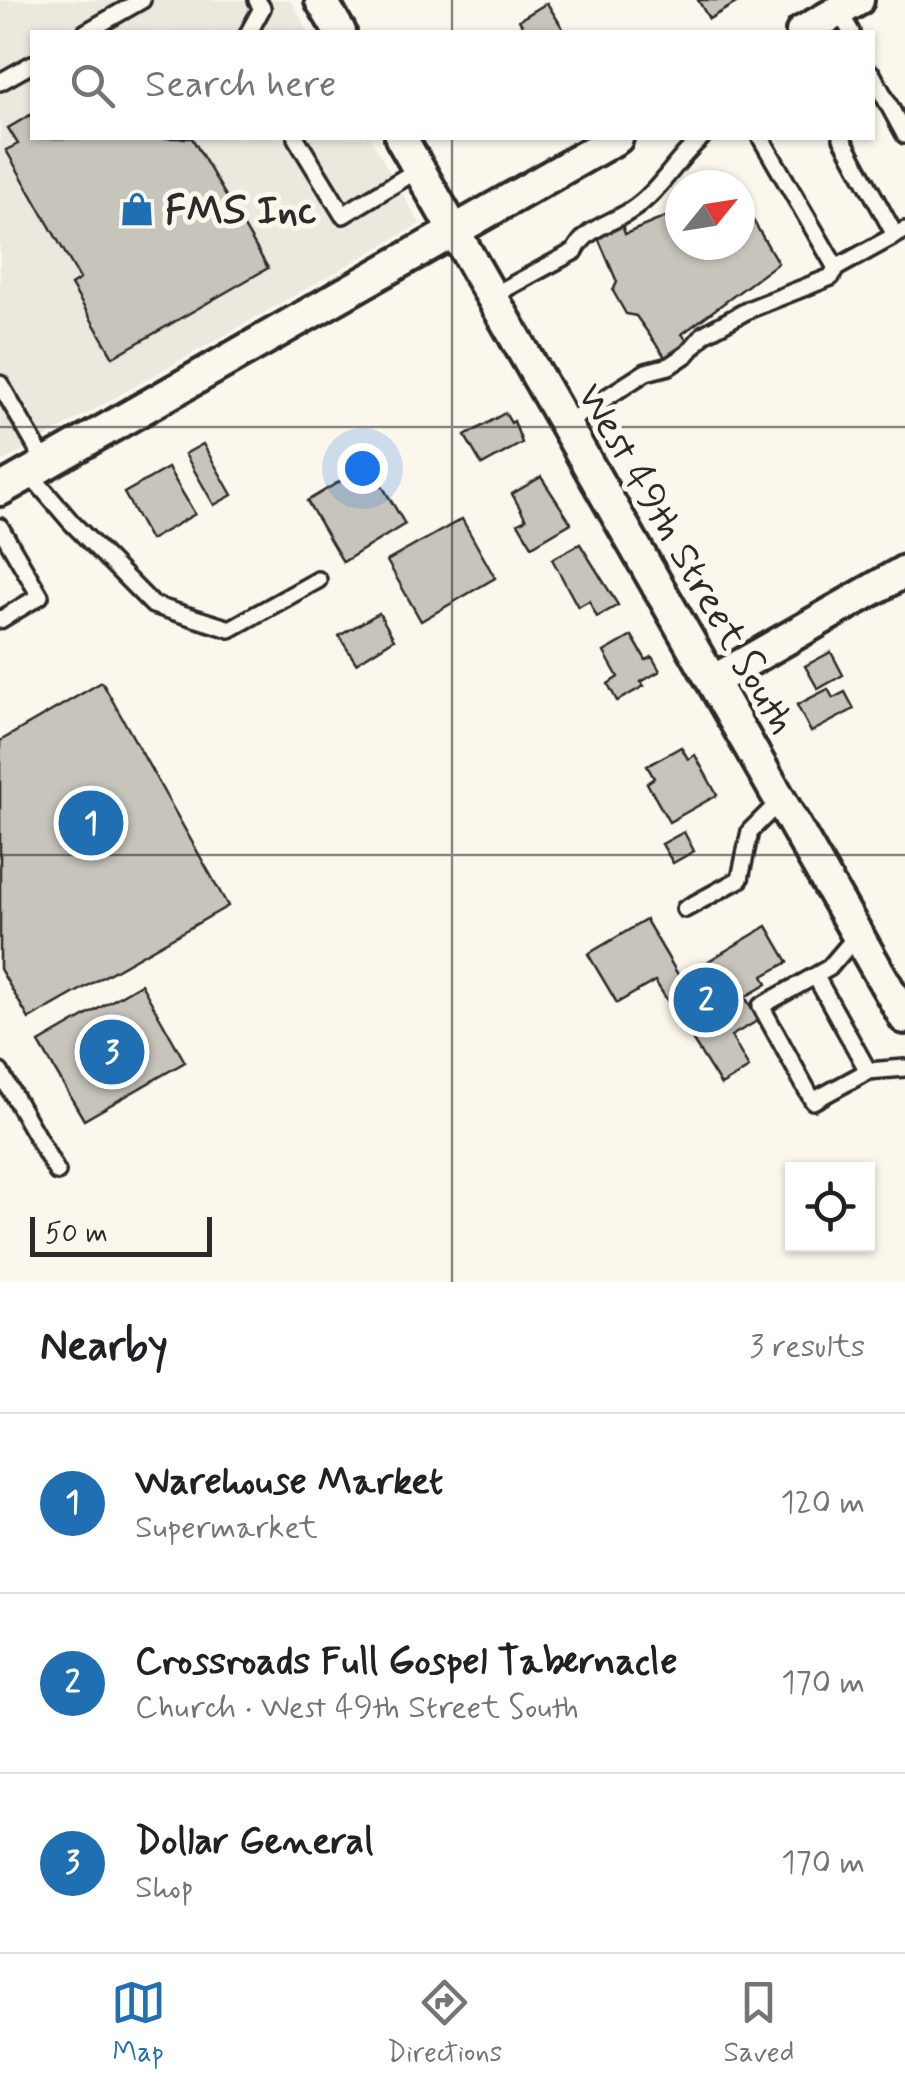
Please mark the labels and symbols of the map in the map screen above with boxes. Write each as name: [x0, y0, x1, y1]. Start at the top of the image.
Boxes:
north arrow: [665, 170, 755, 260]
place label: FMS Inc: [165, 186, 317, 238]
shop icon: FMS Inc: [118, 190, 156, 228]
street label: West 49th Street South: [564, 374, 807, 745]
your location: [337, 443, 388, 494]
pin: 1: [58, 786, 124, 860]
pin: 2: [674, 962, 738, 1038]
pin: 3: [80, 1014, 144, 1090]
scale bar: [30, 1212, 212, 1256]

